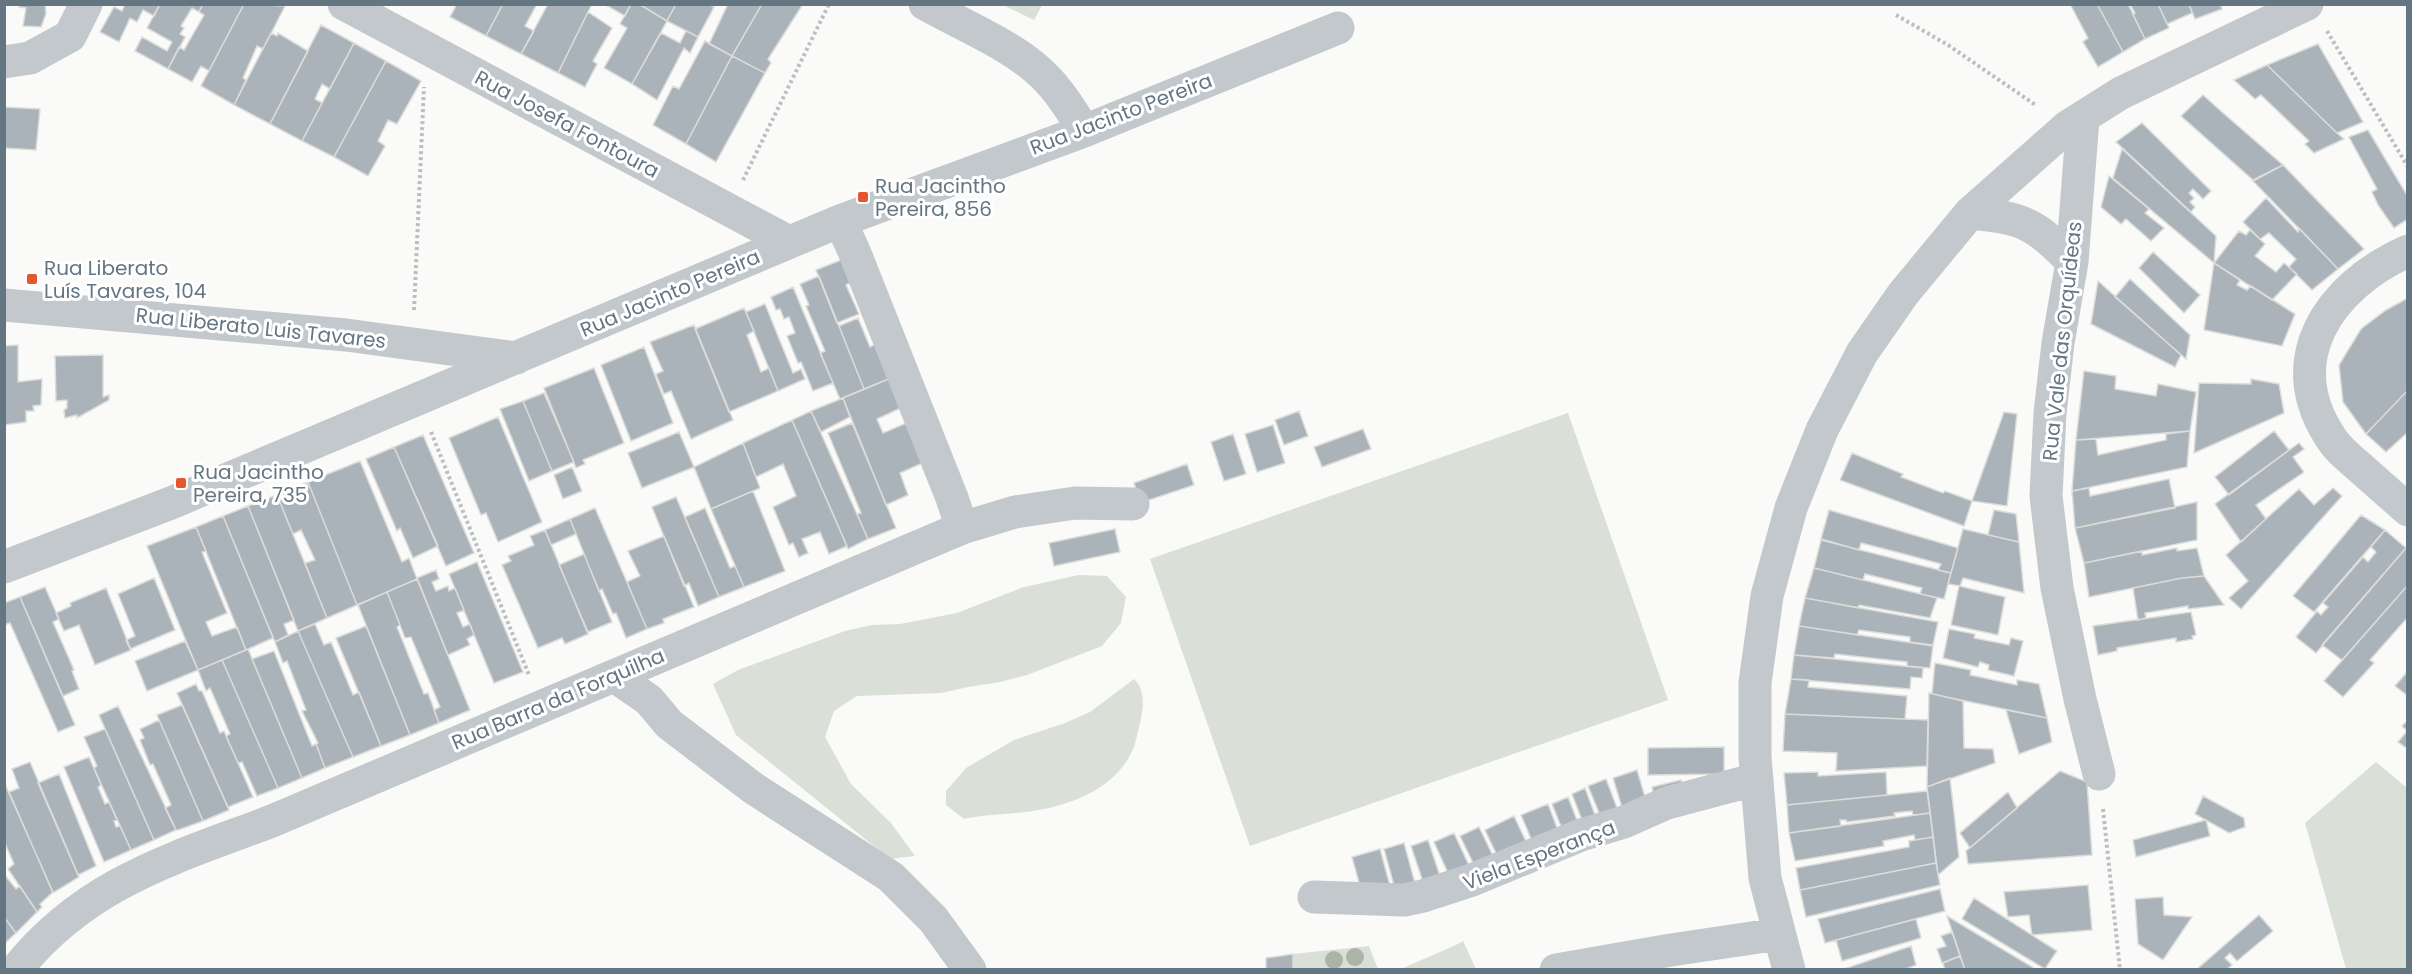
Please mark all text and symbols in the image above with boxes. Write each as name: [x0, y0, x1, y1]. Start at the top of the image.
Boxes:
street label: Rua Josefa Fontoura: [470, 64, 664, 184]
street label: Rua Jacinto Pereira: [1026, 66, 1216, 162]
place label: Rua Jacintho Pereira, 856: [875, 172, 1006, 223]
marker: Rua Jacintho Pereira, 856: [856, 190, 870, 204]
street label: Rua Vale das Orquídeas: [2035, 220, 2089, 462]
street label: Rua Jacinto Pereira: [576, 242, 764, 344]
place label: Rua Liberato Luís Tavares, 104: [44, 254, 206, 305]
marker: Rua Liberato Luís Tavares, 104: [25, 272, 39, 286]
street label: Rua Liberato Luis Tavares: [135, 301, 387, 355]
place label: Rua Jacintho Pereira, 735: [193, 458, 324, 509]
marker: Rua Jacintho Pereira, 735: [174, 476, 188, 490]
street label: Rua Barra da Forquilha: [447, 641, 669, 757]
street label: Viela Esperança: [1459, 813, 1619, 897]

